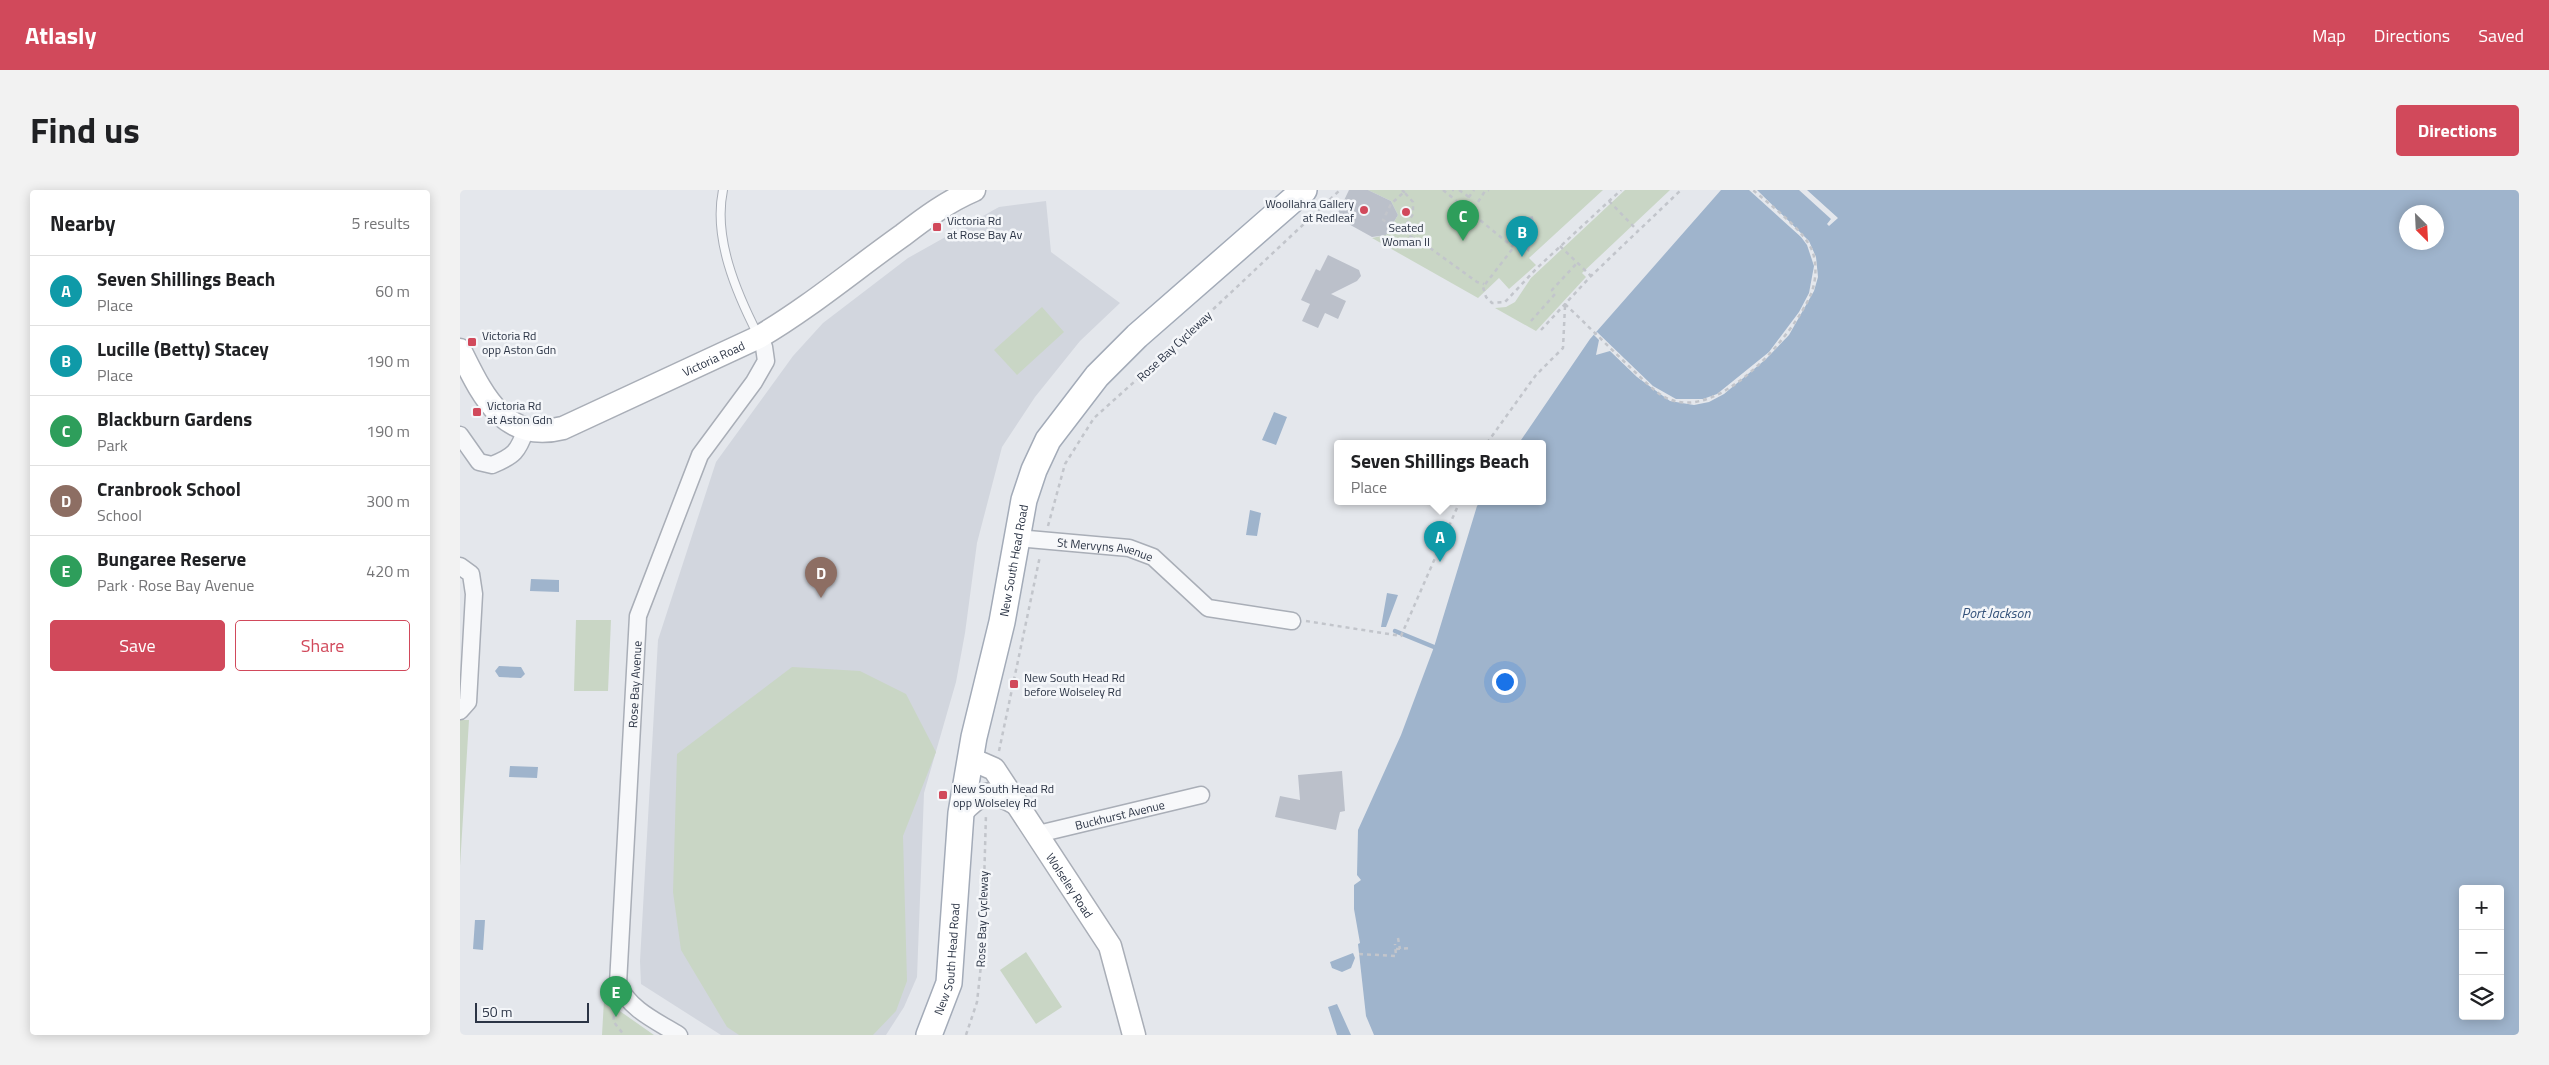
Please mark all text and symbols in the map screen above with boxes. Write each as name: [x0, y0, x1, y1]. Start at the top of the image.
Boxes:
text: Atlasly: [25, 17, 96, 53]
text: Map: [2312, 22, 2346, 49]
text: Directions: [2374, 22, 2450, 49]
text: Saved: [2478, 22, 2524, 49]
text: Find us: [30, 103, 140, 157]
button: Directions: [2396, 105, 2519, 156]
place label: Woollahra Gallery at Redleaf: [1265, 194, 1354, 227]
pin: C: [1447, 200, 1479, 241]
marker: Woollahra Gallery at Redleaf: [1358, 204, 1370, 216]
north arrow: [2399, 205, 2444, 250]
marker: Seated Woman II: [1400, 206, 1412, 218]
text: Nearby: [50, 207, 115, 239]
text: 5 results: [351, 211, 410, 235]
place label: Victoria Rd at Rose Bay Av: [947, 211, 1022, 244]
pin: B: [1506, 216, 1538, 257]
place label: Seated Woman II: [1382, 218, 1430, 251]
marker: Victoria Rd at Rose Bay Av: [931, 221, 943, 233]
text: Seven Shillings Beach: [97, 264, 275, 293]
text: A: [61, 279, 71, 303]
text: 60 m: [375, 279, 410, 303]
text: Place: [97, 293, 133, 317]
street label: Rose Bay Cycleway: [1132, 306, 1216, 386]
place label: Victoria Rd opp Aston Gdn: [482, 326, 556, 359]
text: Lucille (Betty) Stacey: [97, 334, 269, 363]
marker: Victoria Rd opp Aston Gdn: [466, 336, 478, 348]
street label: Victoria Road: [679, 336, 748, 381]
text: B: [61, 349, 71, 373]
text: 190 m: [366, 349, 410, 373]
text: Place: [97, 363, 133, 387]
place label: Victoria Rd at Aston Gdn: [487, 396, 552, 429]
text: Blackburn Gardens: [97, 404, 252, 433]
marker: Victoria Rd at Aston Gdn: [471, 406, 483, 418]
text: C: [62, 419, 70, 443]
text: 190 m: [366, 419, 410, 443]
text: Park: [97, 433, 128, 457]
popup: [1334, 440, 1546, 505]
text: Seven Shillings Beach: [1351, 446, 1529, 475]
text: Cranbrook School: [97, 474, 241, 503]
text: Place: [1351, 475, 1387, 499]
text: D: [61, 489, 71, 513]
text: 300 m: [366, 489, 410, 513]
text: School: [97, 503, 142, 527]
street label: New South Head Road: [994, 503, 1032, 618]
pin: A: [1424, 521, 1456, 562]
street label: St Mervyns Avenue: [1056, 532, 1156, 566]
text: Bungaree Reserve: [97, 544, 246, 573]
pin: D: [805, 557, 837, 598]
text: E: [62, 559, 70, 583]
text: 420 m: [366, 559, 410, 583]
text: Park · Rose Bay Avenue: [97, 573, 254, 597]
water label: Port Jackson: [1962, 602, 2032, 623]
button: Save: [50, 620, 225, 671]
button: Share: [235, 620, 410, 671]
street label: Rose Bay Avenue: [622, 640, 646, 728]
place label: New South Head Rd before Wolseley Rd: [1024, 668, 1125, 701]
your location: [1492, 669, 1518, 695]
marker: New South Head Rd before Wolseley Rd: [1008, 678, 1020, 690]
place label: New South Head Rd opp Wolseley Rd: [953, 779, 1054, 812]
marker: New South Head Rd opp Wolseley Rd: [937, 789, 949, 801]
street label: Buckhurst Avenue: [1073, 795, 1167, 834]
street label: Wolseley Road: [1042, 849, 1098, 922]
street label: Rose Bay Cycleway: [971, 870, 993, 968]
map controls: [2459, 885, 2504, 1020]
button: +: [2459, 885, 2504, 930]
street label: New South Head Road: [928, 902, 964, 1018]
button: −: [2459, 930, 2504, 975]
button: layers: [2459, 975, 2504, 1020]
pin: E: [600, 976, 632, 1017]
scale bar: [475, 1000, 589, 1023]
text: 50 m: [482, 1001, 512, 1022]

